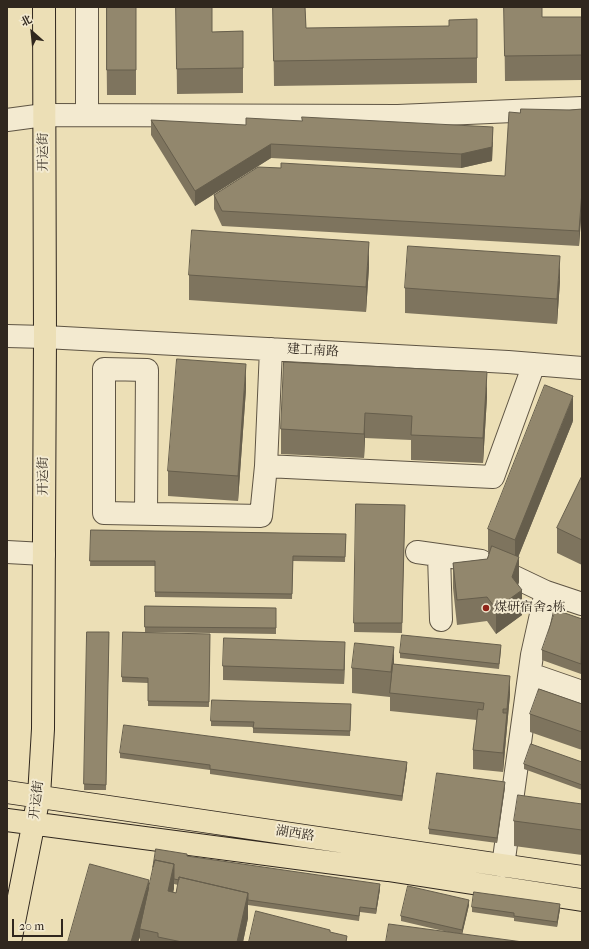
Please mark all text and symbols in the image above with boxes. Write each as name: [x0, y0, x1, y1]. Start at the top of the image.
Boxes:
north arrow: [12, 12, 52, 52]
text: 北: [18, 13, 34, 29]
street label: 开运街: [36, 133, 52, 171]
street label: 建工南路: [287, 342, 339, 360]
street label: 开运街: [36, 457, 52, 495]
place label: 煤研宿舍2栋: [494, 600, 566, 616]
marker: 煤研宿舍2栋: [481, 603, 491, 613]
street label: 开运街: [27, 780, 47, 820]
street label: 湖西路: [275, 823, 315, 845]
scale bar: [14, 911, 65, 937]
text: 20 m: [19, 919, 44, 933]

